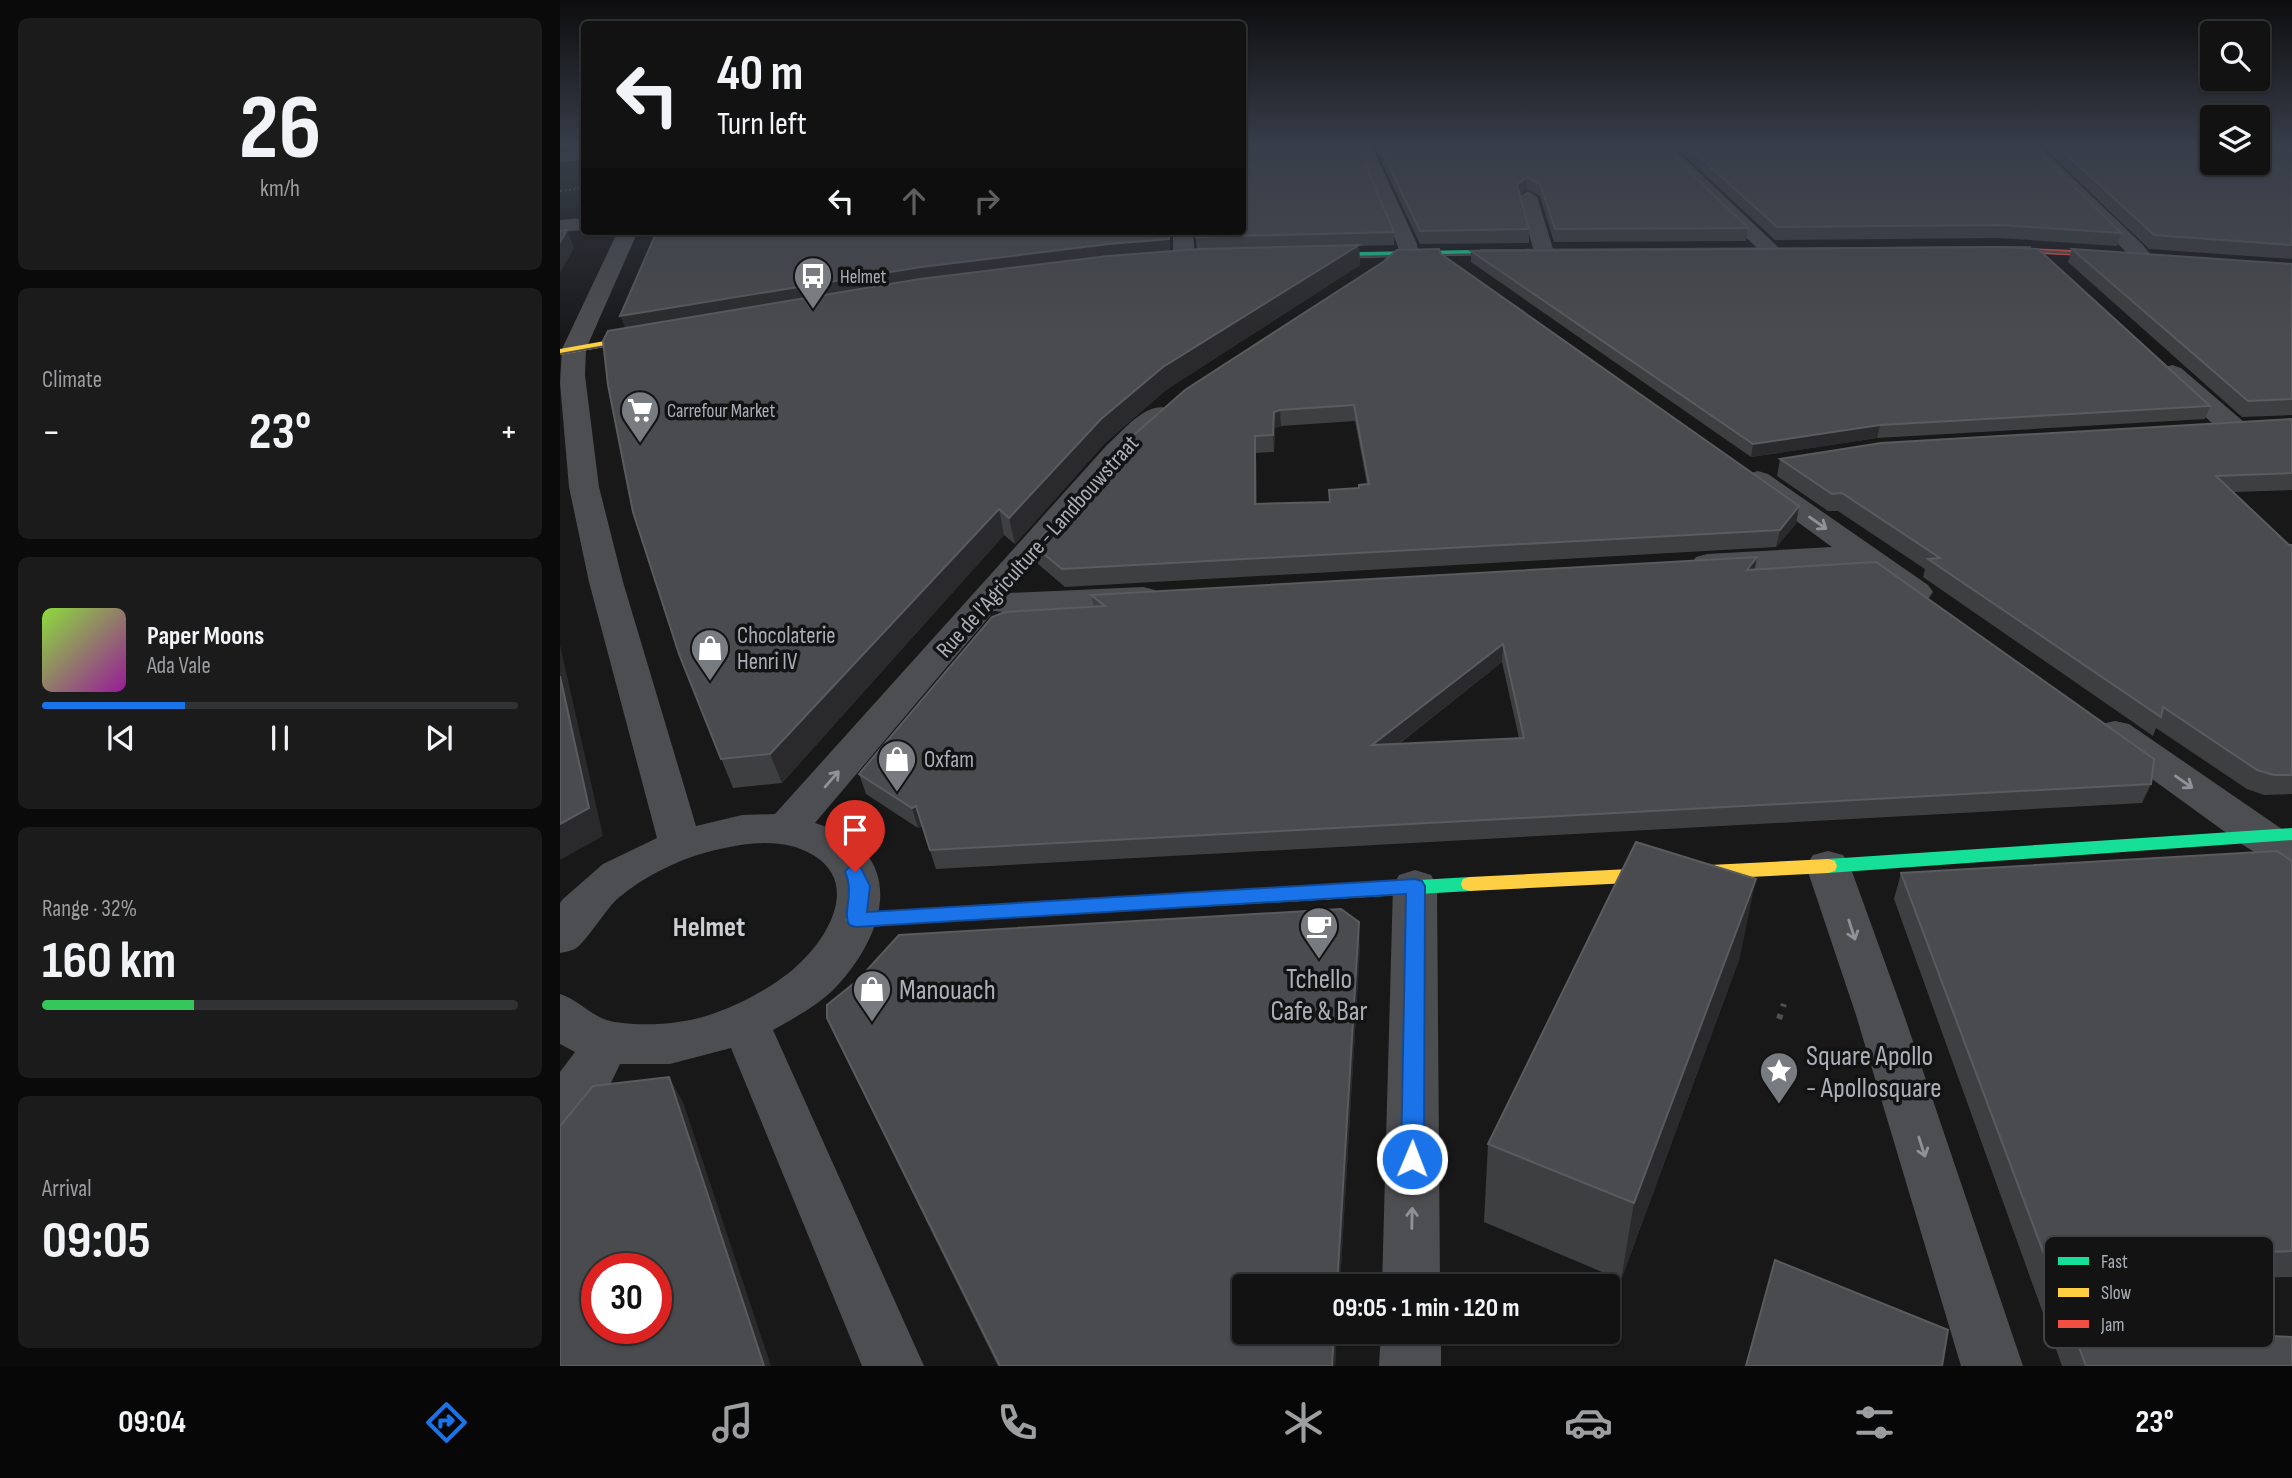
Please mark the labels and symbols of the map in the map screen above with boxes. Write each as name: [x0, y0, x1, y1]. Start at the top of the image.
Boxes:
bus stop icon: Helmet: [792, 255, 834, 310]
place label: Helmet: [840, 266, 887, 289]
supermarket icon: Carrefour Market: [619, 389, 661, 444]
place label: Carrefour Market: [667, 400, 775, 423]
street label: Rue de l'Agriculture - Landbouwstraat: [931, 430, 1145, 664]
one-way arrow: [1808, 516, 1827, 530]
place label: Chocolaterie Henri IV: [737, 622, 836, 676]
shop icon: Chocolaterie Henri IV: [689, 627, 731, 682]
shop icon: Oxfam: [876, 738, 918, 793]
place label: Oxfam: [924, 746, 974, 774]
one-way arrow: [824, 770, 840, 788]
one-way arrow: [2174, 775, 2193, 789]
pin: [825, 800, 885, 872]
cafe icon: Tchello Cafe & Bar: [1298, 905, 1340, 960]
district label: Helmet: [673, 911, 745, 944]
one-way arrow: [1847, 919, 1859, 941]
place label: Tchello Cafe & Bar: [1270, 963, 1368, 1028]
shop icon: Manouach: [851, 968, 893, 1023]
place label: Manouach: [899, 974, 996, 1007]
place label: Square Apollo - Apollosquare: [1806, 1040, 1942, 1105]
place icon: Square Apollo - Apollosquare: [1758, 1050, 1800, 1105]
position arrow: [1375, 1122, 1449, 1196]
one-way arrow: [1917, 1135, 1929, 1157]
one-way arrow: [1405, 1207, 1419, 1230]
legend: [2044, 1236, 2274, 1348]
text: Fast: [2101, 1251, 2128, 1274]
speed limit sign: 30: [581, 1253, 672, 1344]
text: Slow: [2101, 1282, 2131, 1305]
text: Jam: [2100, 1314, 2124, 1337]

